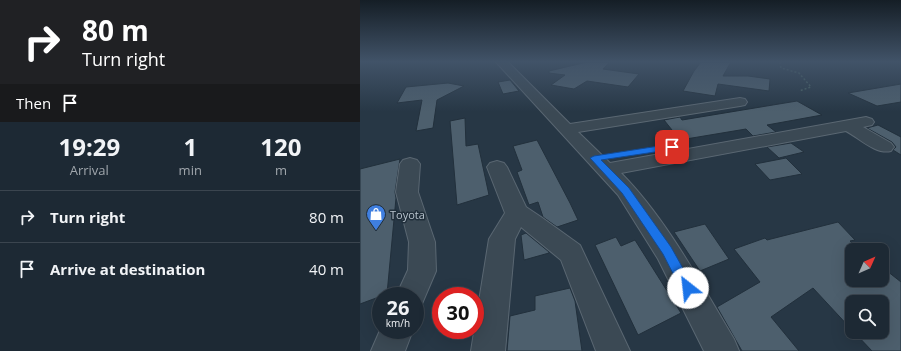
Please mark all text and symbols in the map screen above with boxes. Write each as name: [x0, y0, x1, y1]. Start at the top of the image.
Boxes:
text: 80 m: [82, 11, 149, 49]
icon: right: [16, 16, 68, 68]
text: Turn right: [82, 47, 165, 71]
icon: arrive: [59, 92, 81, 114]
text: Then: [16, 93, 51, 113]
text: 19:29: [58, 130, 120, 163]
text: 1: [183, 130, 197, 163]
text: 120: [260, 130, 302, 163]
pin: [655, 130, 689, 164]
icon: arrive: [661, 136, 683, 158]
text: Arrival: [70, 161, 109, 179]
text: min: [179, 161, 202, 179]
text: m: [275, 161, 287, 179]
shop icon: Toyota: [365, 203, 387, 231]
icon: right: [16, 206, 38, 228]
text: Turn right: [50, 207, 125, 227]
text: 80 m: [309, 207, 344, 227]
place label: Toyota: [390, 207, 425, 222]
north arrow: [845, 243, 889, 287]
map controls: [845, 243, 889, 339]
icon: arrive: [16, 258, 38, 280]
text: Arrive at destination: [50, 259, 205, 279]
text: 40 m: [309, 259, 344, 279]
position arrow: [667, 267, 709, 309]
speed limit sign: 30: [432, 287, 484, 339]
text: 26: [387, 294, 409, 321]
button: search: [845, 295, 889, 339]
text: km/h: [386, 316, 410, 330]

